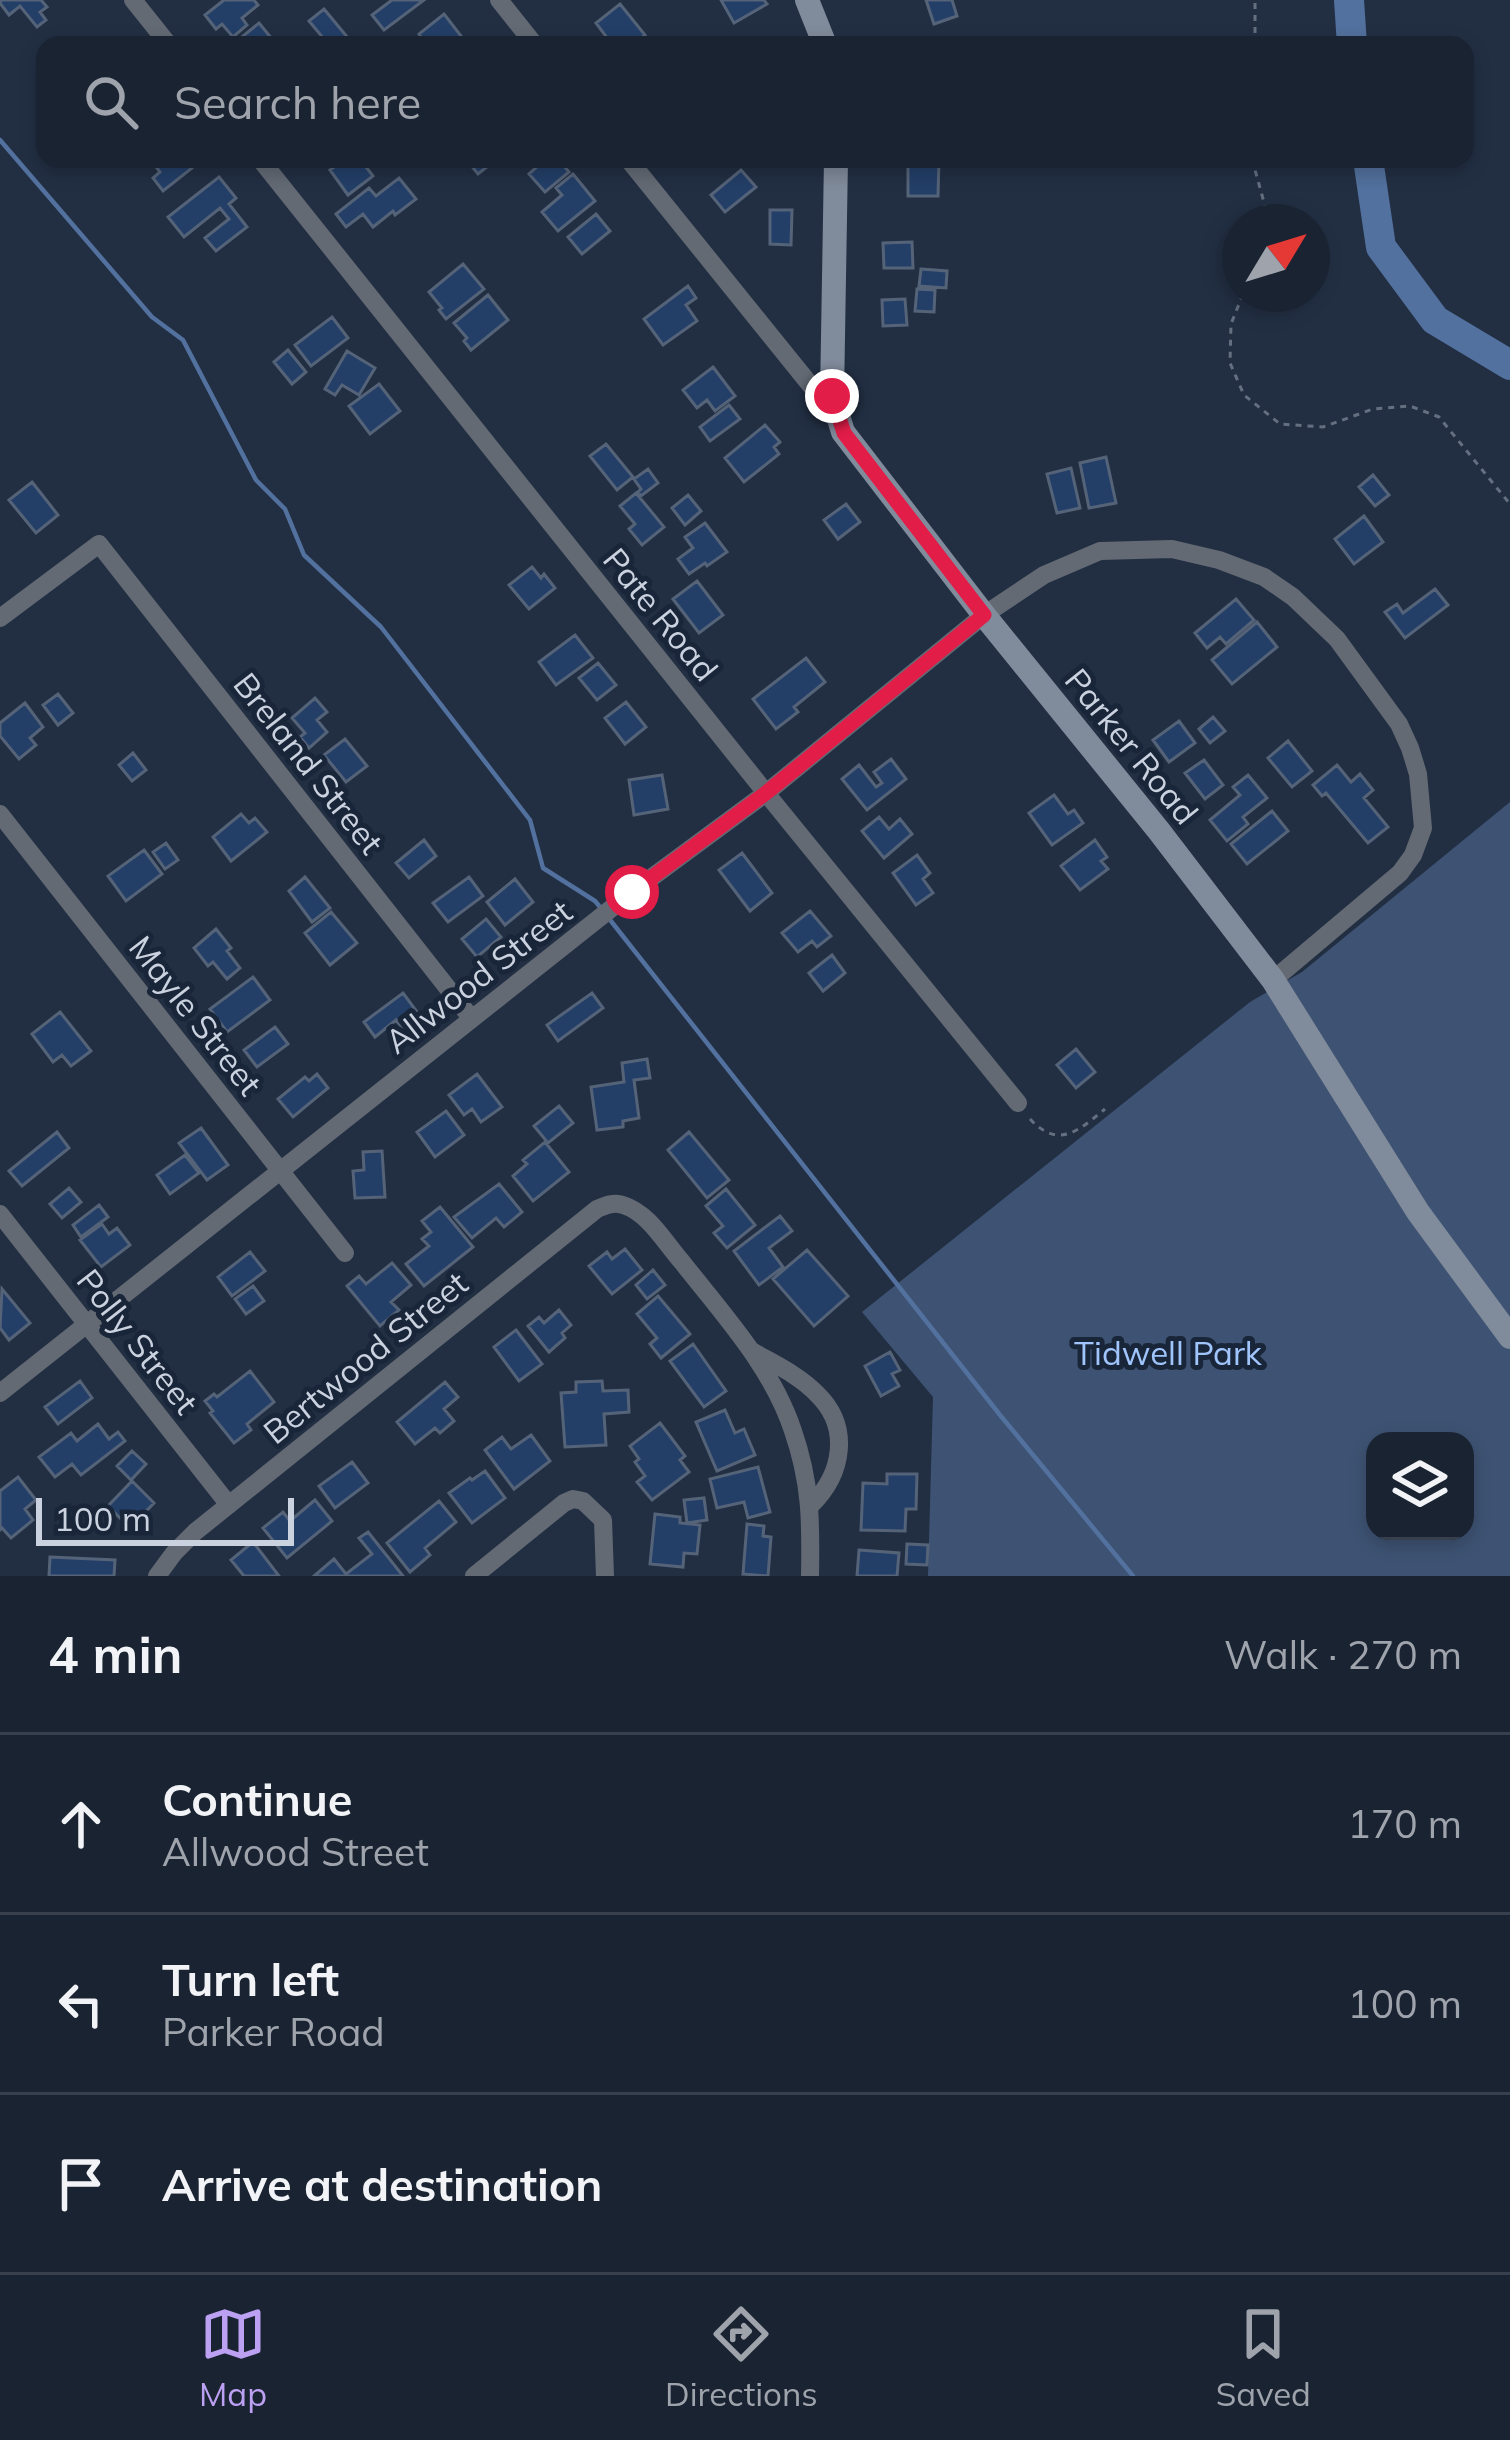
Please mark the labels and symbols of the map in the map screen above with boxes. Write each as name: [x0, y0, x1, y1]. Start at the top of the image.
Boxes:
north arrow: [1222, 204, 1330, 312]
route end: [805, 369, 859, 423]
street label: Pate Road: [595, 539, 727, 689]
street label: Parker Road: [1057, 660, 1207, 832]
street label: Breland Street: [225, 664, 393, 862]
route start: [605, 865, 659, 919]
street label: Allwood Street: [376, 890, 580, 1062]
street label: Mayle Street: [121, 927, 271, 1103]
street label: Polly Street: [69, 1260, 207, 1422]
street label: Bertwood Street: [255, 1262, 475, 1452]
park label: Tidwell Park: [1074, 1332, 1263, 1373]
scale bar: [36, 1492, 294, 1545]

